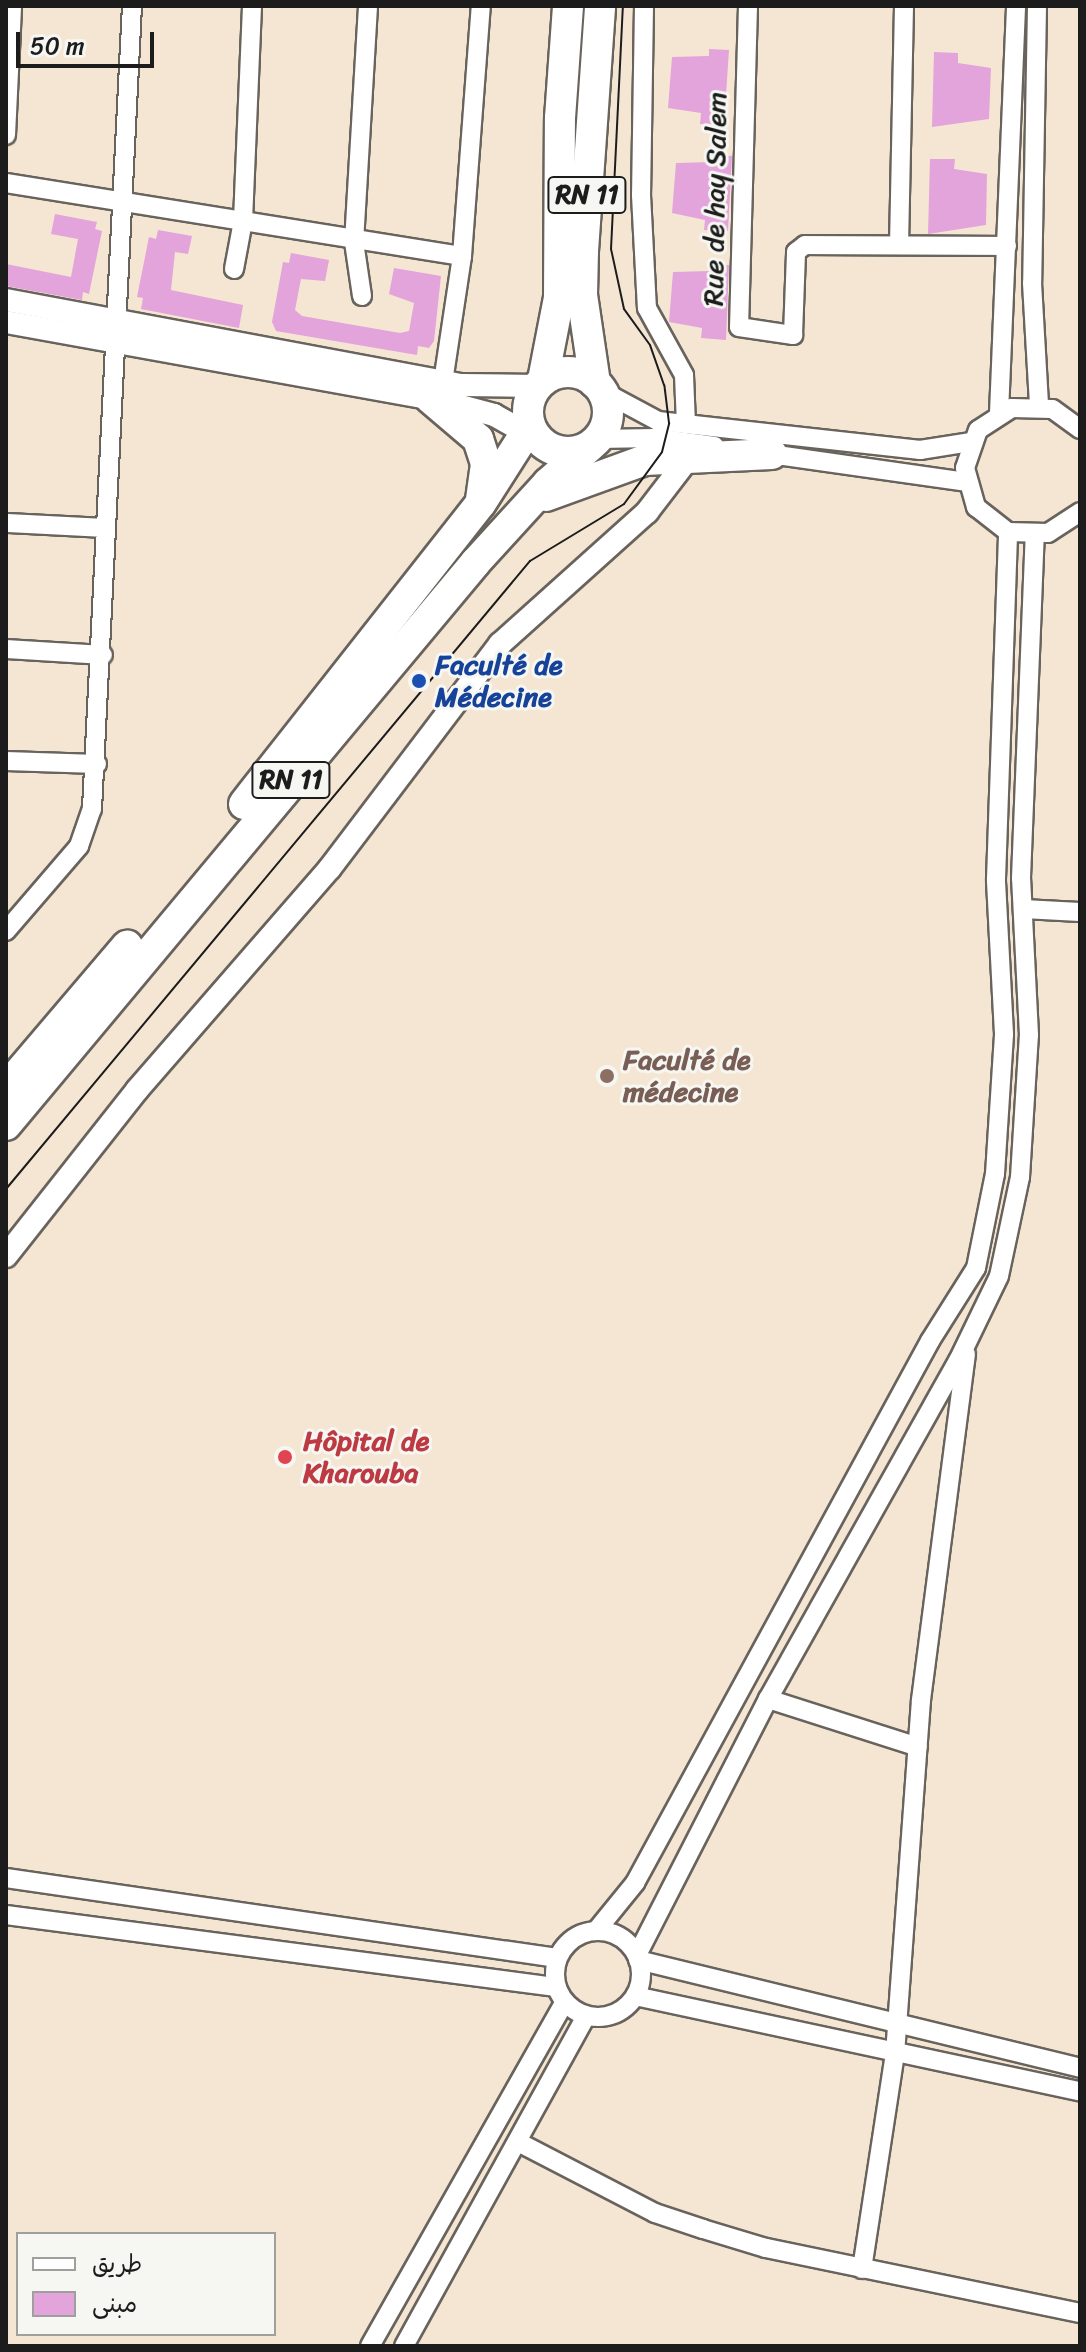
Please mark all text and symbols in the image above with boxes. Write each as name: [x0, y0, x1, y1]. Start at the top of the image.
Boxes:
scale bar: [20, 16, 158, 66]
text: 50 m: [30, 25, 85, 67]
street label: Rue de hay Salem: [696, 91, 734, 307]
road number: RN 11: [547, 173, 627, 217]
place label: Faculté de Médecine: [435, 648, 563, 714]
marker: Faculté de Médecine: [410, 672, 428, 690]
road number: RN 11: [251, 758, 331, 802]
place label: Faculté de médecine: [623, 1043, 751, 1109]
marker: Faculté de médecine: [598, 1067, 616, 1085]
place label: Hôpital de Kharouba: [303, 1424, 430, 1490]
marker: Hôpital de Kharouba: [274, 1446, 296, 1468]
legend: [16, 2232, 276, 2336]
text: طريق: [92, 2243, 142, 2285]
text: مبنى: [92, 2283, 137, 2325]

